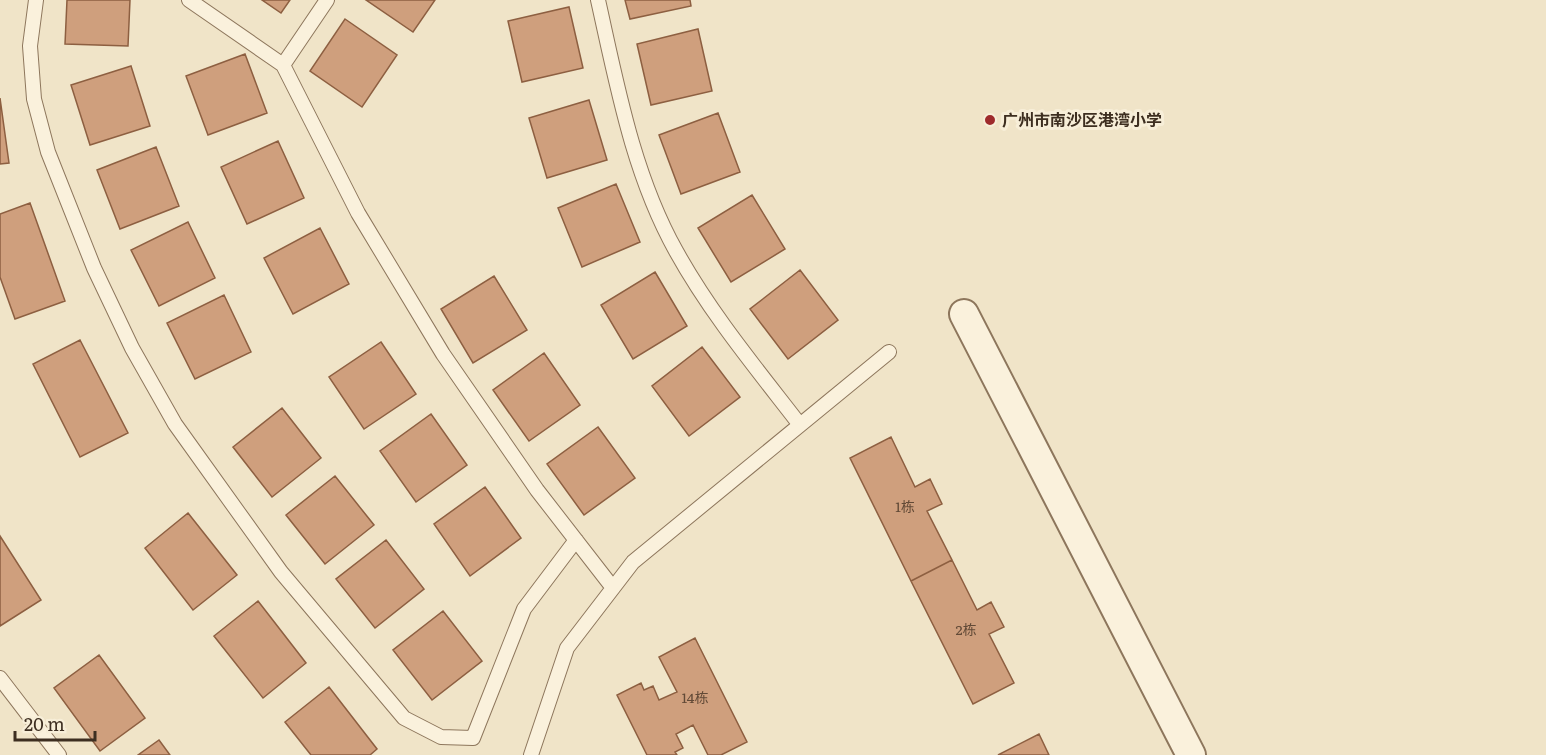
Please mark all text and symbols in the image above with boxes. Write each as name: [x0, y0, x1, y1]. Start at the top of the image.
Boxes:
place label: 广州市南沙区港湾小学: [1002, 107, 1162, 131]
marker: 广州市南沙区港湾小学: [983, 113, 997, 127]
house number: 1栋: [895, 496, 915, 516]
house number: 2栋: [955, 619, 977, 639]
house number: 14栋: [682, 687, 708, 707]
scale bar: [15, 704, 94, 742]
text: 20 m: [24, 710, 65, 737]

